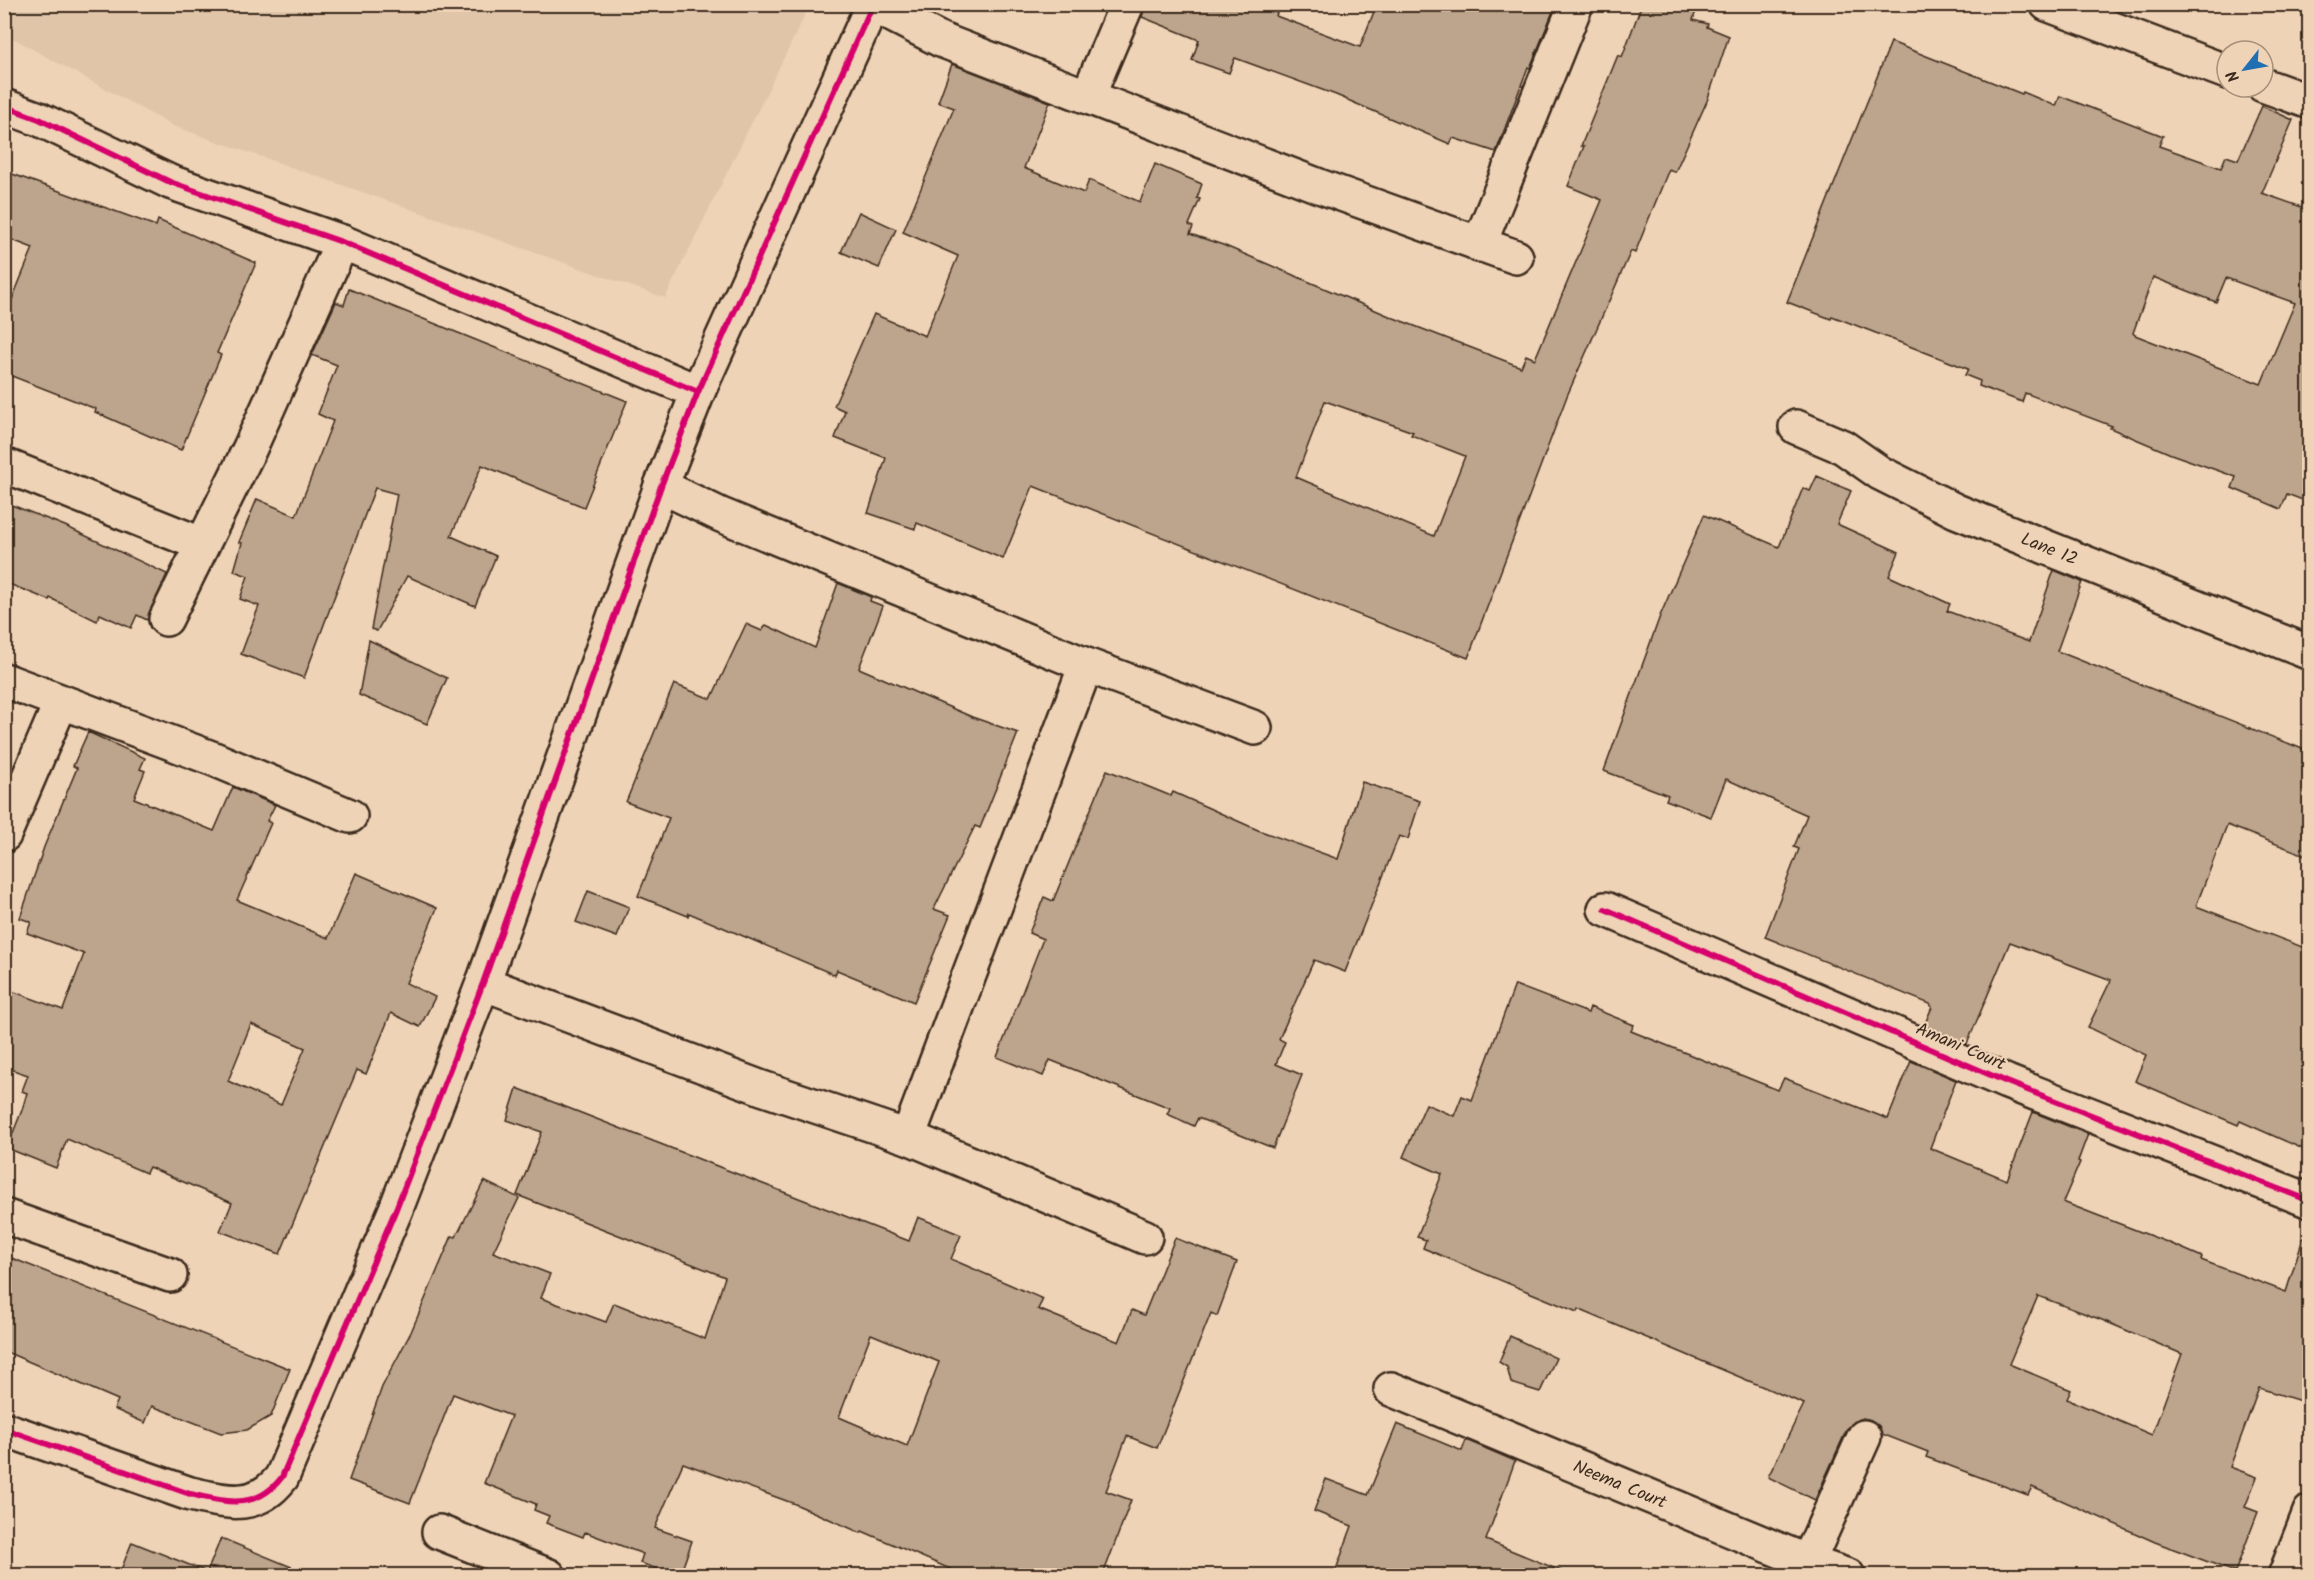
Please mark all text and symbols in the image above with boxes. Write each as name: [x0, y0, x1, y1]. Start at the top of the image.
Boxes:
north arrow: [2215, 39, 2275, 99]
text: N: [2220, 65, 2247, 87]
street label: Lane 12: [2016, 525, 2082, 574]
street label: Amani Court: [1911, 1015, 2011, 1080]
street label: Neema Court: [1568, 1453, 1672, 1518]

